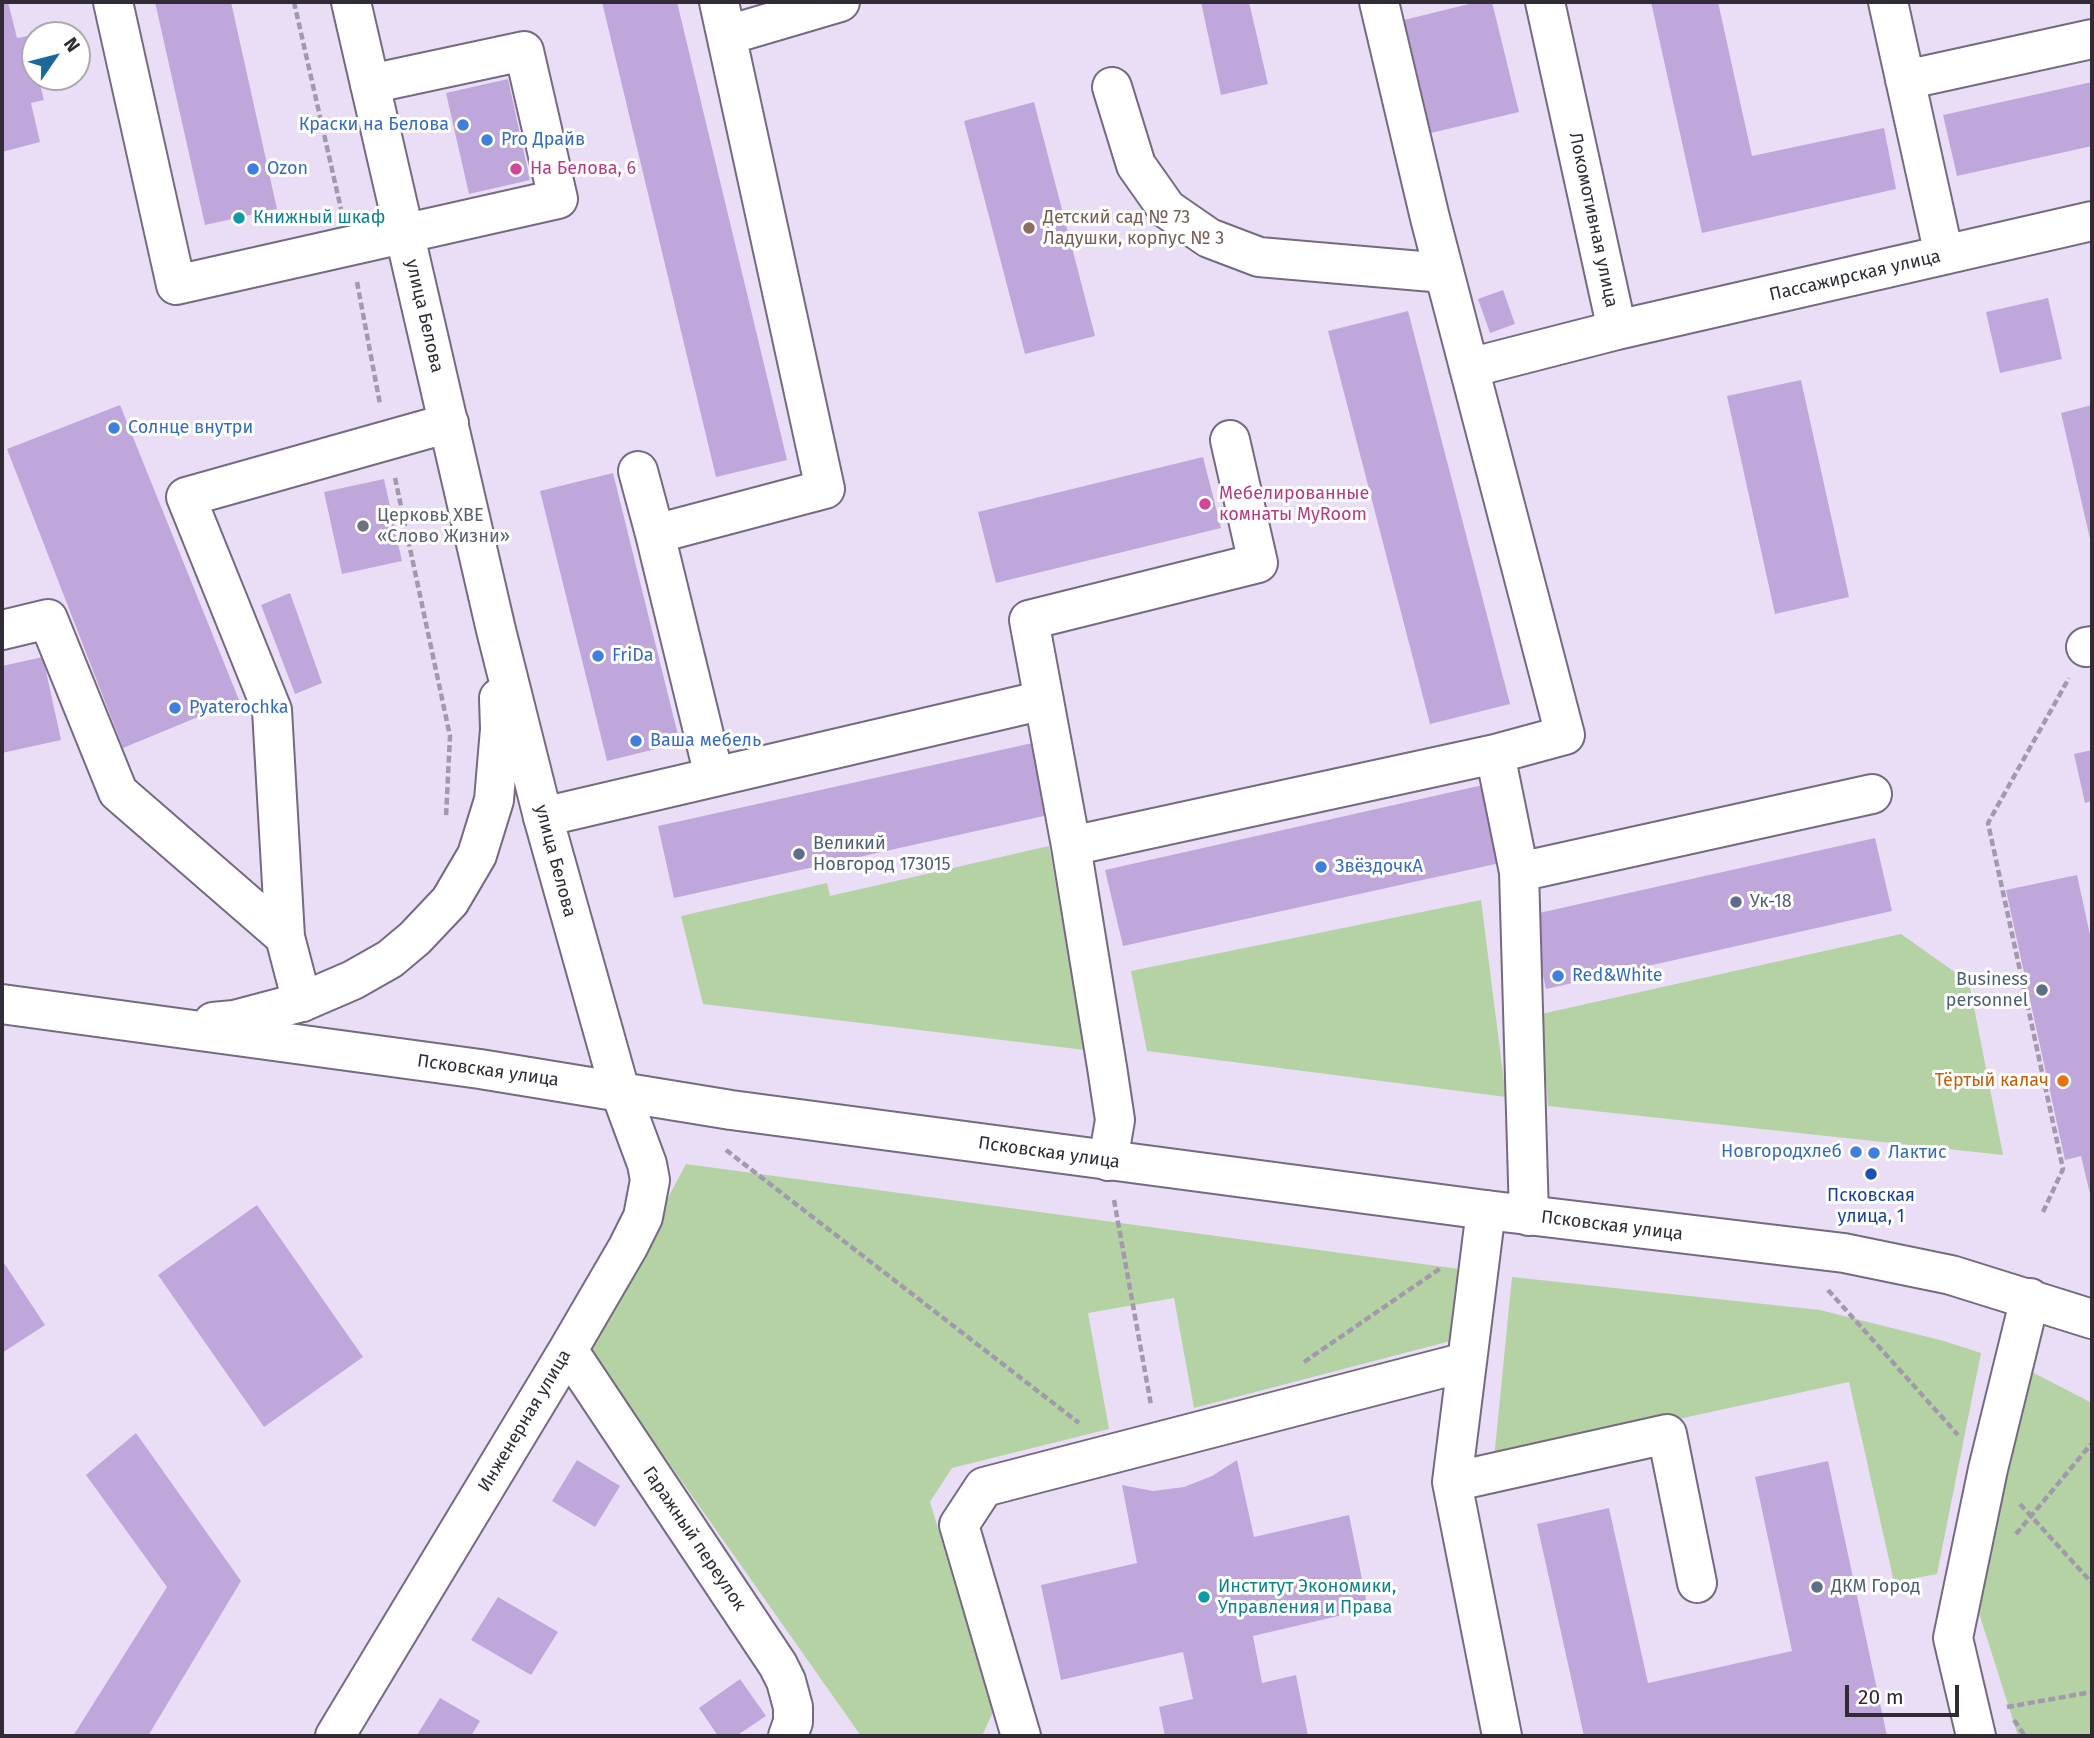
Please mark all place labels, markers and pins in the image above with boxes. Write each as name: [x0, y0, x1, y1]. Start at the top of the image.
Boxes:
place label: Краски на Белова: [299, 114, 449, 136]
marker: Краски на Белова: [455, 117, 471, 133]
place label: Pro Драйв: [501, 129, 585, 151]
marker: Pro Драйв: [479, 132, 495, 148]
place label: Ozon: [267, 158, 308, 180]
place label: На Белова, 6: [530, 158, 636, 180]
marker: Ozon: [245, 161, 261, 177]
marker: На Белова, 6: [508, 161, 524, 177]
place label: Книжный шкаф: [253, 207, 385, 229]
place label: Детский сад № 73 Ладушки, корпус № 3: [1043, 207, 1224, 249]
marker: Книжный шкаф: [231, 210, 247, 226]
marker: Детский сад № 73 Ладушки, корпус № 3: [1021, 220, 1037, 236]
place label: Солнце внутри: [128, 417, 253, 439]
marker: Солнце внутри: [106, 420, 122, 436]
place label: Мебелированные комнаты MyRoom: [1219, 483, 1369, 526]
marker: Мебелированные комнаты MyRoom: [1197, 496, 1213, 512]
place label: Церковь ХВЕ «Слово Жизни»: [377, 505, 510, 548]
marker: Церковь ХВЕ «Слово Жизни»: [355, 518, 371, 534]
place label: FriDa: [612, 645, 653, 667]
marker: FriDa: [590, 648, 606, 664]
place label: Pyaterochka: [189, 697, 289, 719]
marker: Pyaterochka: [167, 700, 183, 716]
place label: Ваша мебель: [650, 730, 761, 752]
marker: Ваша мебель: [628, 733, 644, 749]
place label: Великий Новгород 173015: [813, 833, 951, 876]
marker: Великий Новгород 173015: [791, 846, 807, 862]
place label: ЗвёздочкА: [1335, 856, 1423, 878]
marker: ЗвёздочкА: [1313, 859, 1329, 875]
place label: Ук-18: [1750, 891, 1792, 913]
marker: Ук-18: [1728, 894, 1744, 910]
place label: Red&White: [1572, 965, 1663, 987]
marker: Red&White: [1550, 968, 1566, 984]
place label: Business personnel: [1946, 969, 2028, 1012]
marker: Business personnel: [2034, 982, 2050, 998]
place label: Тёртый калач: [1935, 1070, 2049, 1092]
marker: Тёртый калач: [2055, 1073, 2071, 1089]
place label: Новгородхлеб: [1721, 1141, 1842, 1163]
place label: Лактис: [1888, 1142, 1947, 1164]
marker: Новгородхлеб: [1848, 1144, 1864, 1160]
marker: Лактис: [1866, 1145, 1882, 1161]
marker: Псковская улица, 1: [1863, 1166, 1879, 1182]
place label: Псковская улица, 1: [1827, 1185, 1915, 1228]
place label: Институт Экономики, Управления и Права: [1218, 1576, 1396, 1618]
place label: ДКМ Город: [1831, 1576, 1920, 1598]
marker: ДКМ Город: [1809, 1579, 1825, 1595]
marker: Институт Экономики, Управления и Права: [1196, 1589, 1212, 1605]

